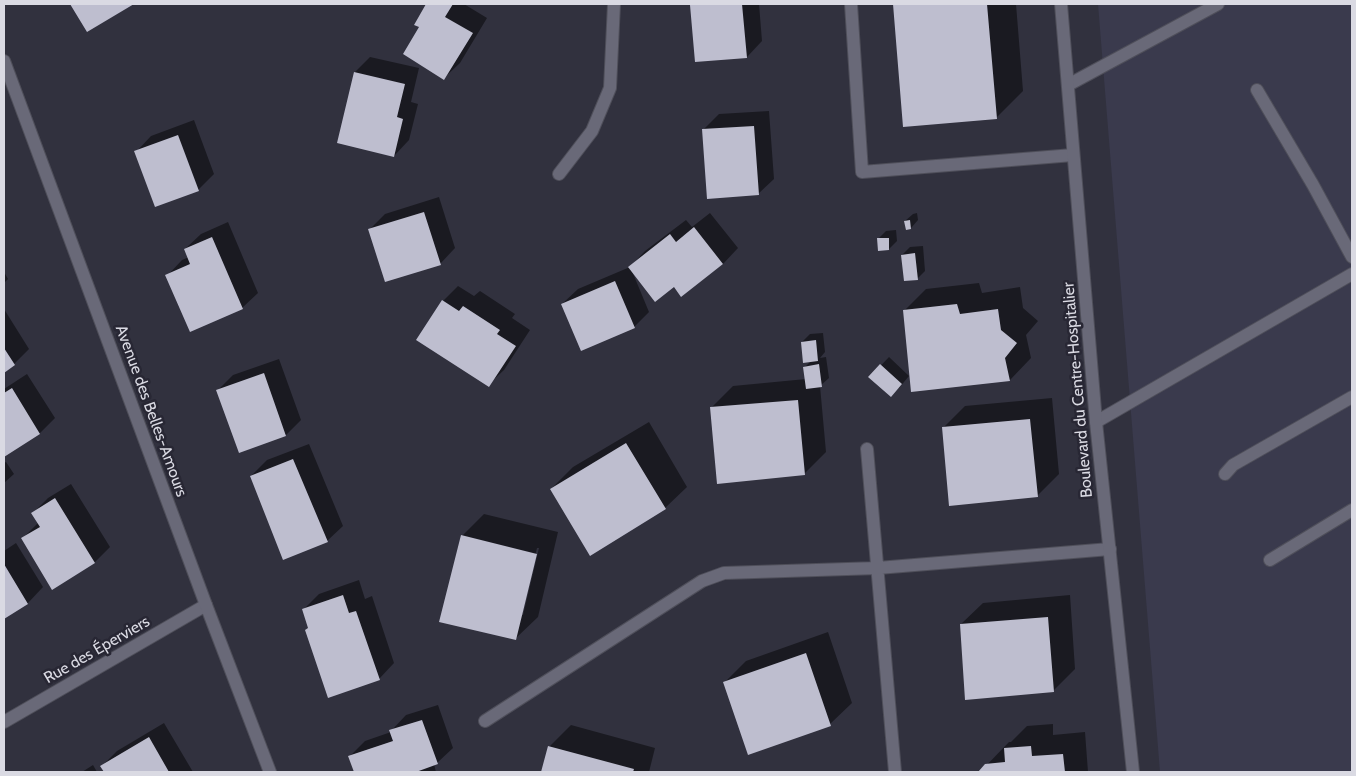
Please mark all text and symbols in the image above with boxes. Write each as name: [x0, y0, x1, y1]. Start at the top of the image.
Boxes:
street label: Boulevard du Centre-Hospitalier: [1059, 281, 1097, 499]
street label: Avenue des Belles-Amours: [111, 323, 191, 499]
street label: Rue des Éperviers: [41, 612, 153, 688]

